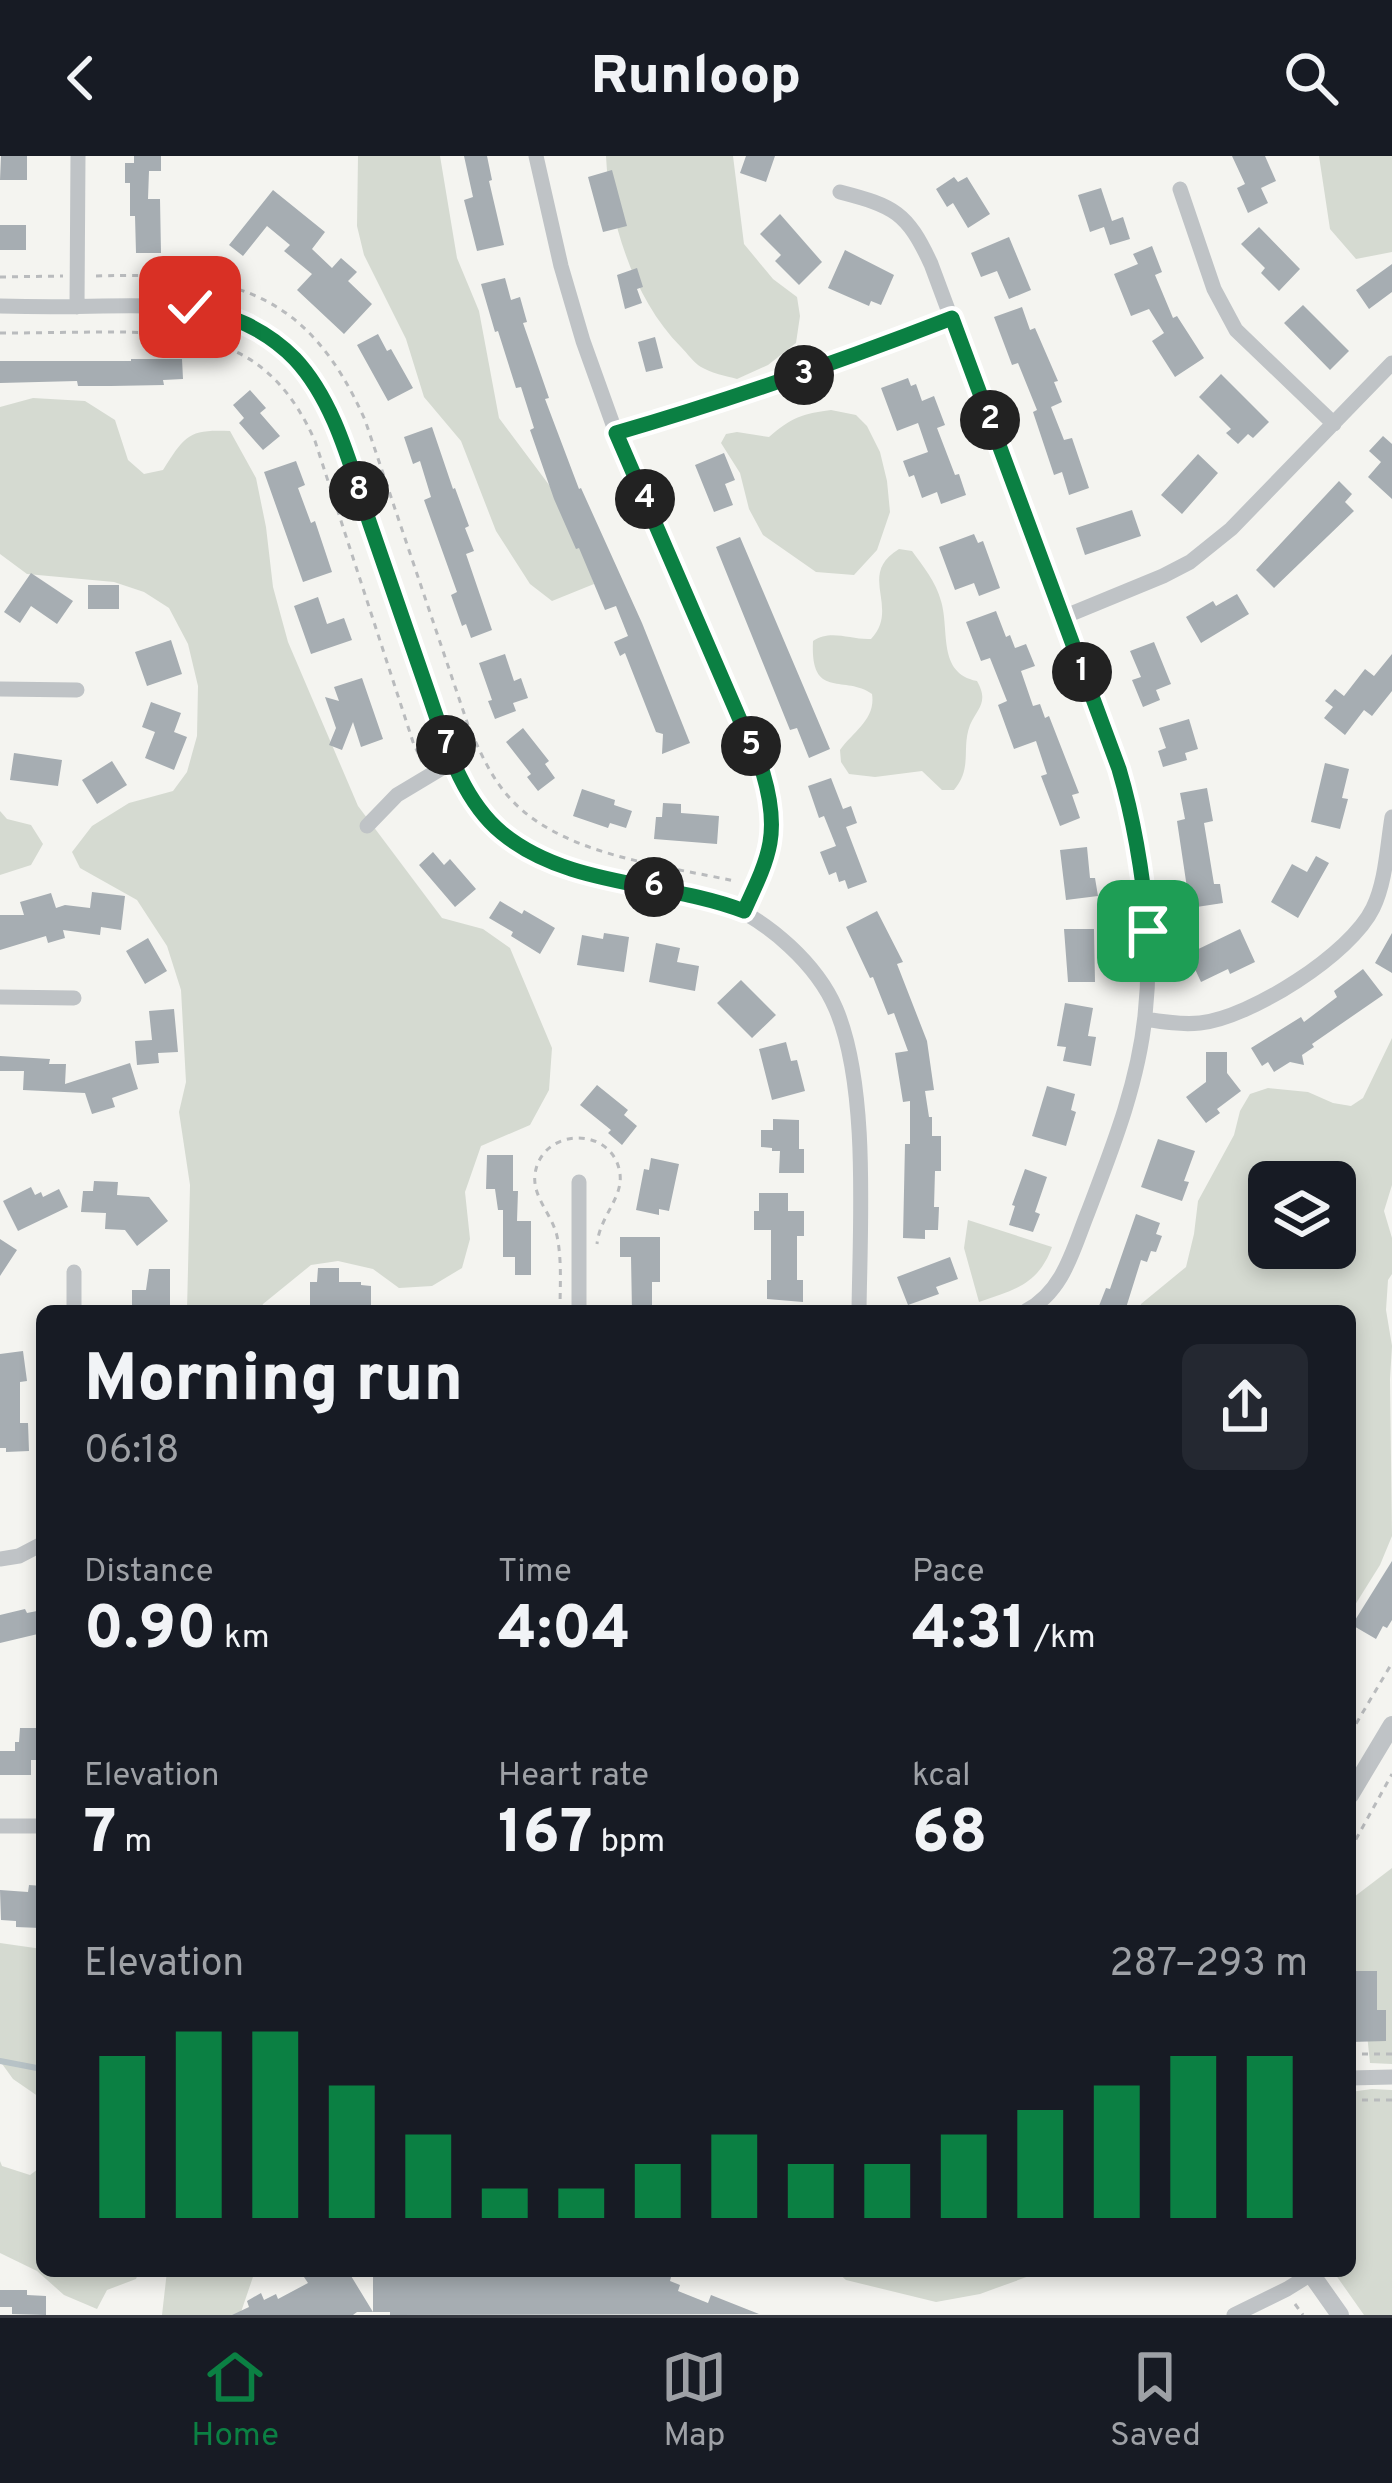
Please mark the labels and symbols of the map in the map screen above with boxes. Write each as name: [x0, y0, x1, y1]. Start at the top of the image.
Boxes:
pin: [139, 256, 241, 358]
pin: 3: [774, 345, 834, 405]
pin: 2: [960, 390, 1020, 450]
pin: 8: [329, 461, 389, 521]
pin: 4: [615, 469, 675, 529]
pin: 1: [1052, 642, 1112, 702]
pin: 7: [416, 715, 476, 775]
pin: 5: [721, 716, 781, 776]
pin: 6: [624, 857, 684, 917]
pin: [1097, 880, 1199, 982]

